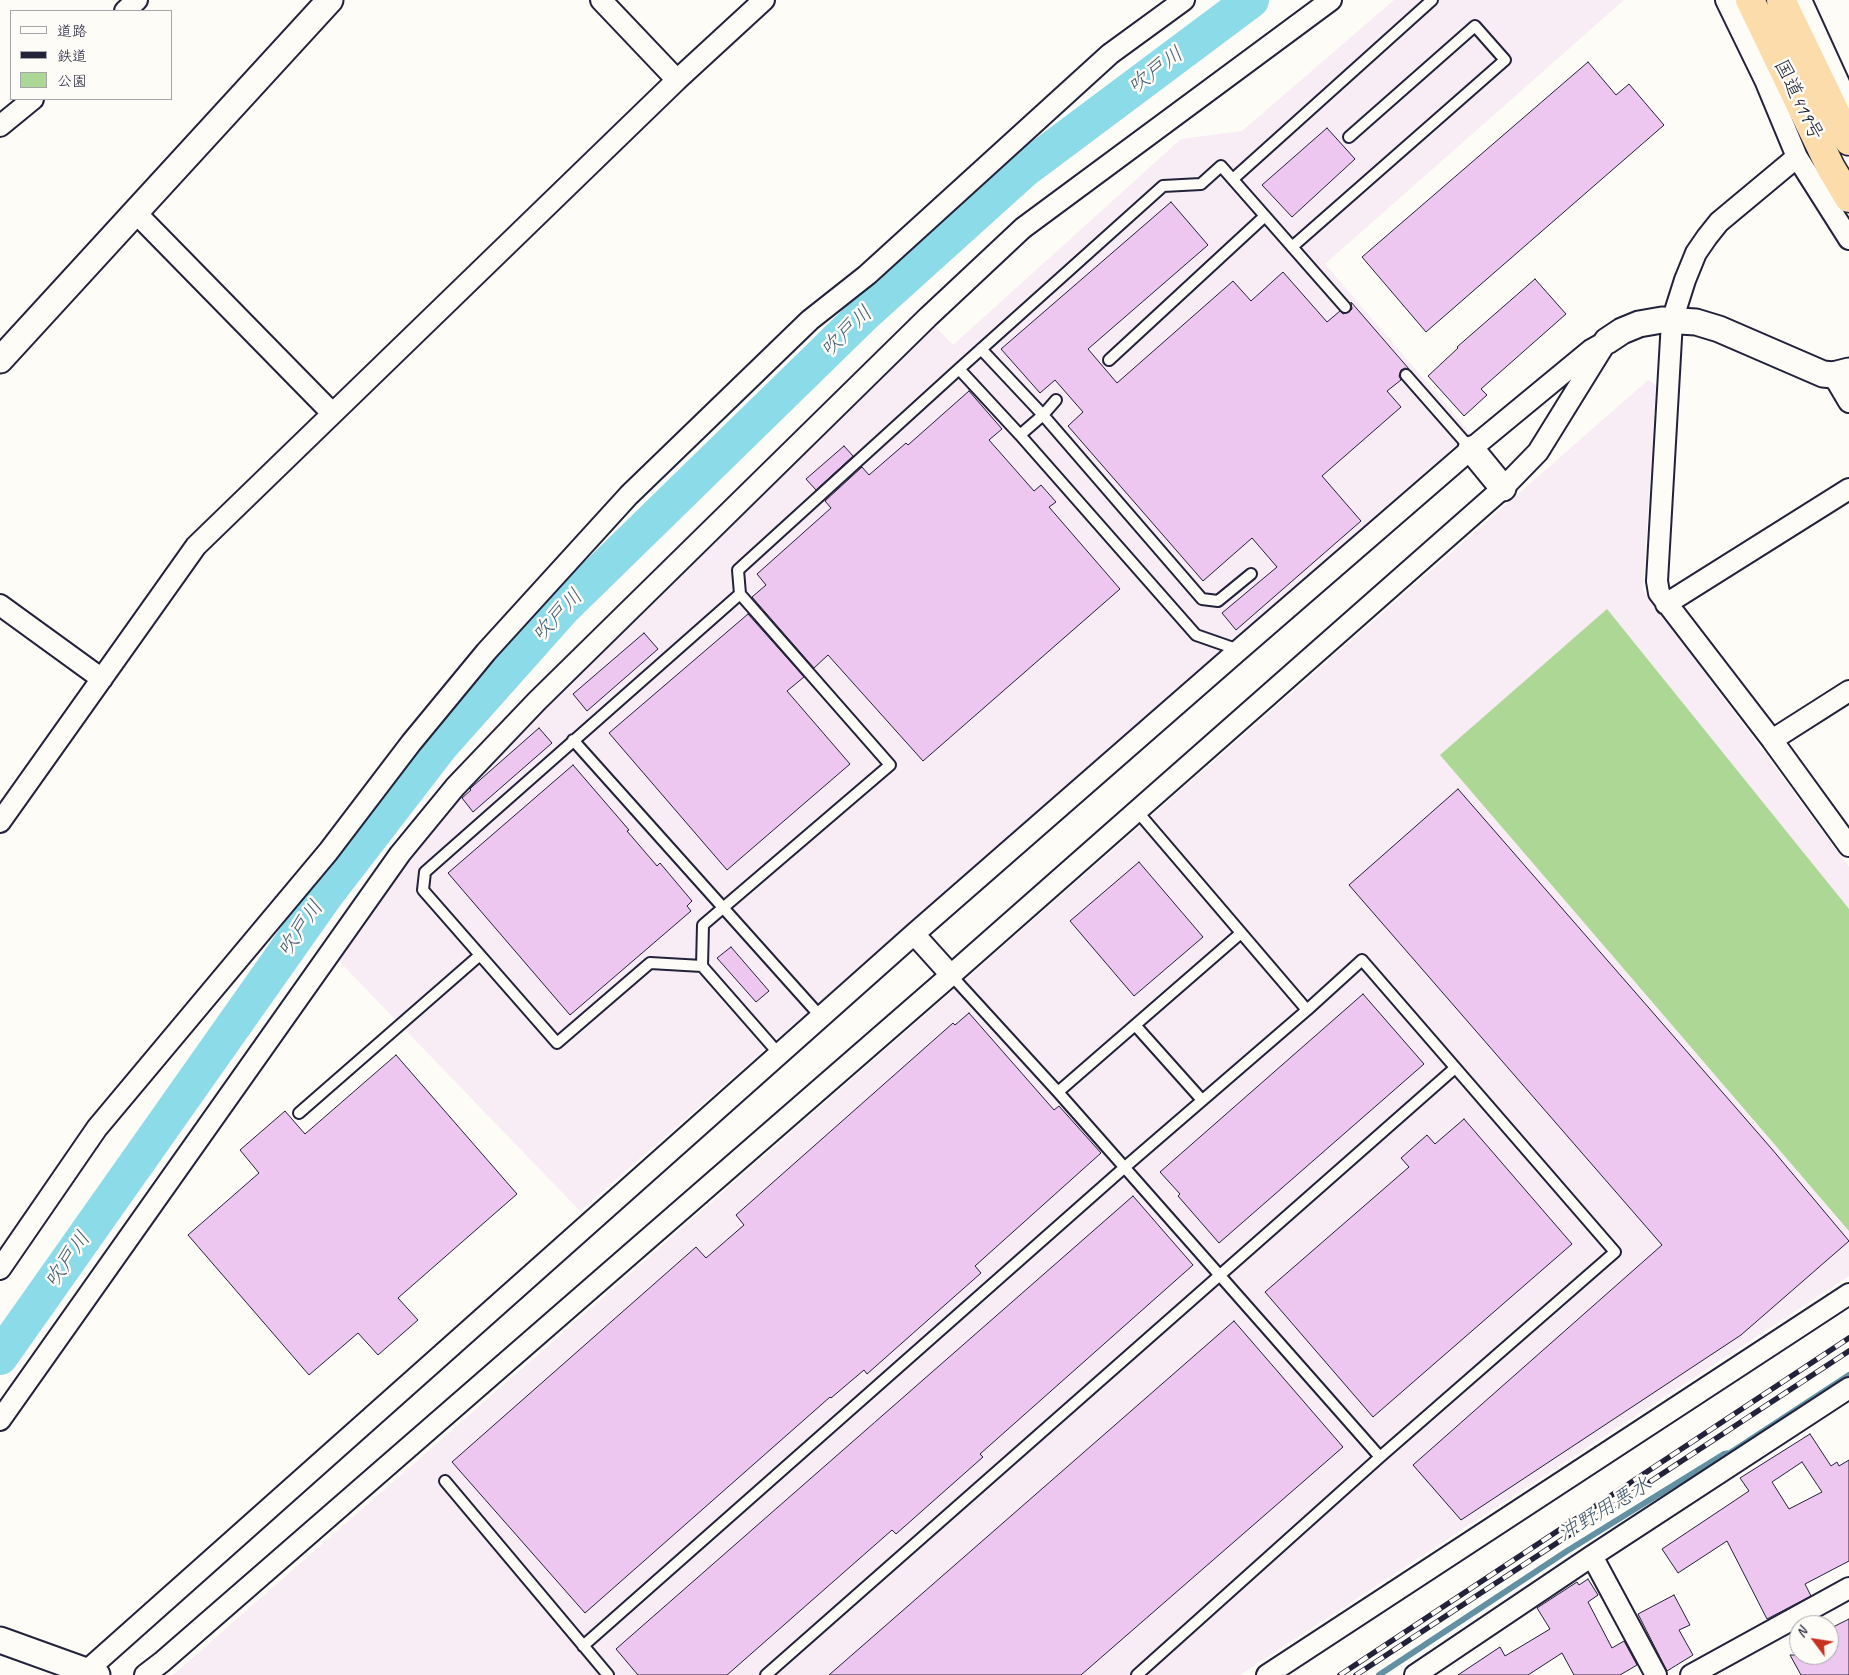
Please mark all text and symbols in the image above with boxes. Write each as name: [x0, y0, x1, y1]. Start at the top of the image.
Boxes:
legend: [10, 10, 172, 100]
text: 道路: [57, 22, 87, 41]
water label: 吹戸川: [1123, 42, 1189, 100]
text: 鉄道: [57, 47, 87, 66]
street label: 国道419号: [1768, 56, 1828, 144]
text: 公園: [57, 72, 87, 91]
water label: 吹戸川: [816, 301, 878, 363]
water label: 吹戸川: [527, 584, 589, 648]
water label: 吹戸川: [273, 896, 329, 962]
water label: 吹戸川: [40, 1227, 96, 1293]
water label: 沖野用悪水: [1554, 1472, 1656, 1548]
north arrow: [1789, 1615, 1839, 1665]
text: N: [1792, 1624, 1811, 1641]

